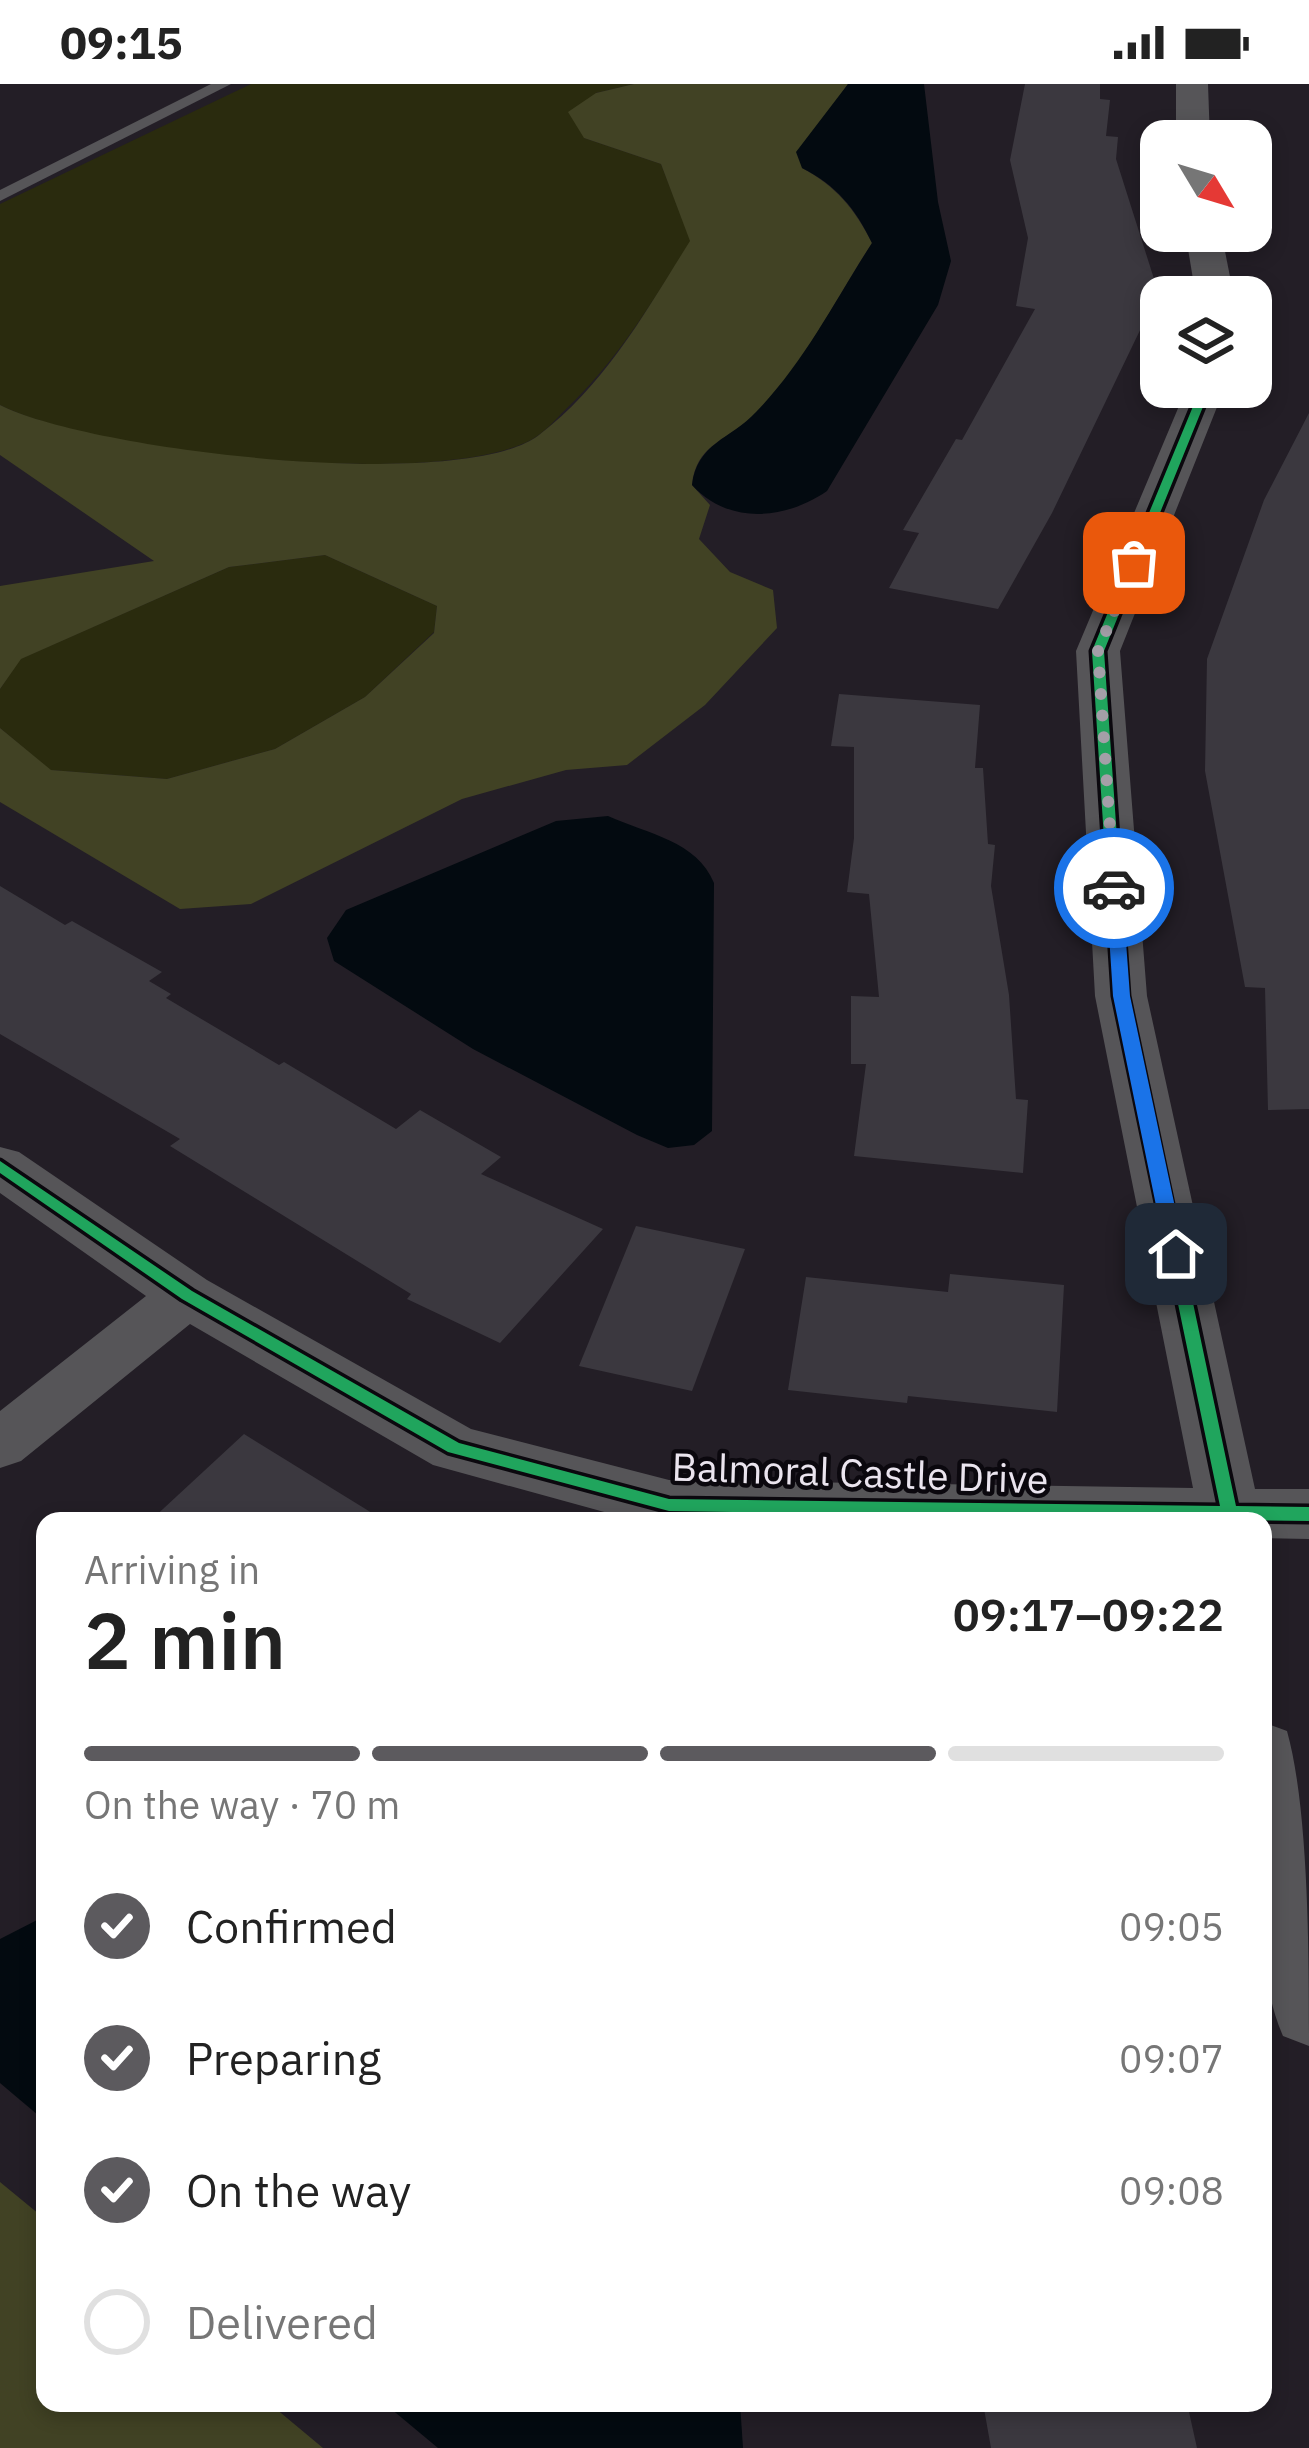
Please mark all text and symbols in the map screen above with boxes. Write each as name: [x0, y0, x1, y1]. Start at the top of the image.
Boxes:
text: 09:15: [60, 13, 183, 71]
north arrow: [1140, 120, 1272, 252]
map controls: [1140, 120, 1272, 408]
button: layers: [1140, 276, 1272, 408]
pin: [1083, 512, 1185, 614]
icon: bag: [1101, 530, 1167, 596]
courier: [1054, 828, 1174, 948]
icon: car: [1081, 855, 1147, 921]
pin: [1125, 1203, 1227, 1305]
icon: home: [1143, 1221, 1209, 1287]
street label: Balmoral Castle Drive: [671, 1440, 1049, 1505]
text: Arriving in: [84, 1544, 260, 1595]
text: 09:17–09:22: [953, 1585, 1224, 1643]
text: 2 min: [84, 1589, 286, 1690]
text: On the way · 70 m: [84, 1779, 400, 1830]
icon: check: [84, 1893, 150, 1959]
text: Confirmed: [186, 1897, 397, 1955]
text: 09:05: [1119, 1901, 1224, 1952]
icon: check: [84, 2025, 150, 2091]
text: Preparing: [186, 2029, 381, 2087]
text: 09:07: [1119, 2033, 1224, 2084]
icon: check: [84, 2157, 150, 2223]
text: On the way: [186, 2161, 411, 2219]
text: 09:08: [1119, 2165, 1224, 2216]
text: Delivered: [186, 2293, 378, 2351]

